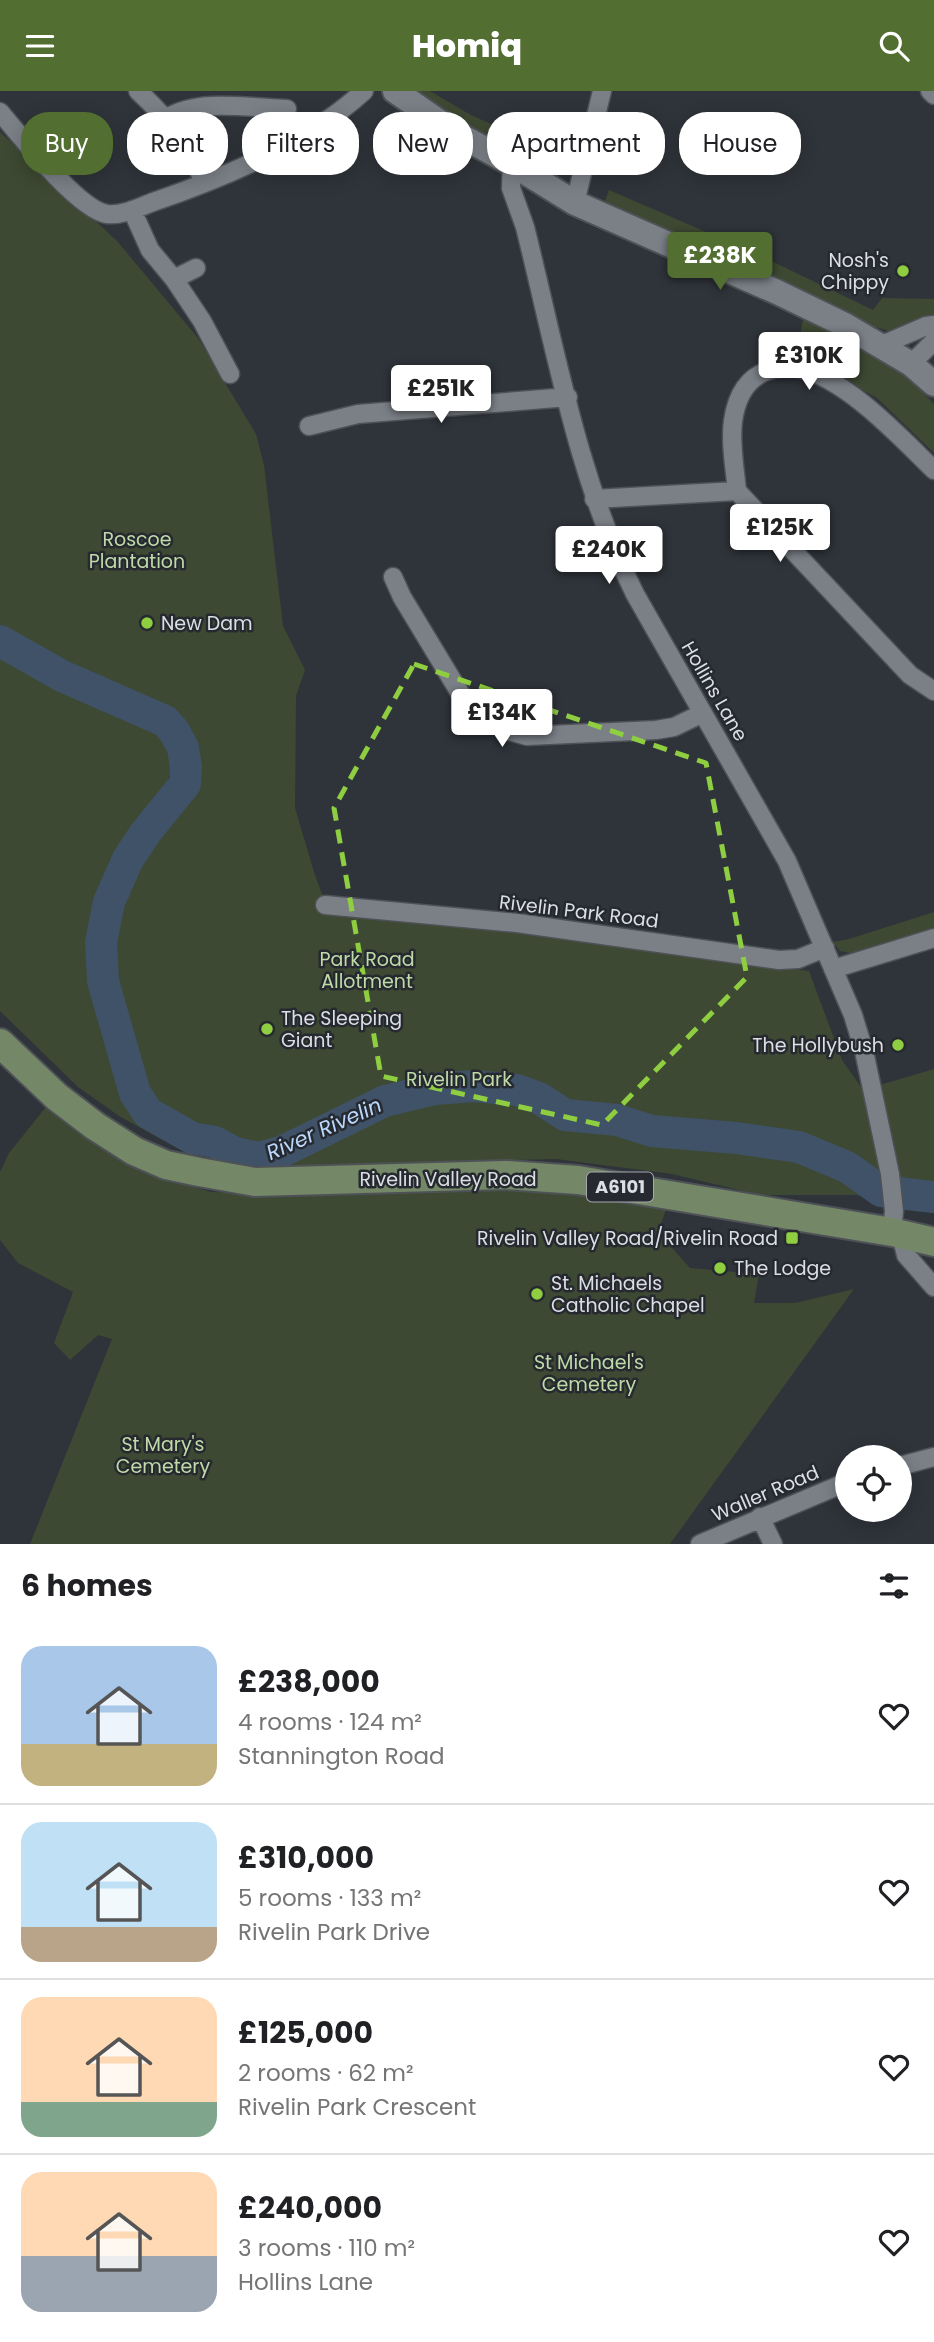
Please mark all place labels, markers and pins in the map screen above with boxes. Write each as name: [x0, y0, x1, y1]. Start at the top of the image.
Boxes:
pin: £238K: [671, 233, 769, 292]
place label: Nosh's Chippy: [821, 247, 889, 296]
marker: Nosh's Chippy: [895, 263, 911, 279]
pin: £310K: [760, 333, 858, 392]
pin: £251K: [392, 365, 490, 425]
pin: £125K: [731, 505, 829, 564]
pin: £240K: [560, 526, 658, 586]
place label: New Dam: [161, 610, 253, 637]
marker: New Dam: [139, 615, 155, 631]
pin: £134K: [453, 689, 551, 749]
place label: The Sleeping Giant: [281, 1005, 402, 1054]
marker: The Sleeping Giant: [259, 1021, 275, 1037]
place label: The Hollybush: [752, 1032, 884, 1059]
marker: The Hollybush: [890, 1037, 906, 1053]
place label: Rivelin Valley Road/Rivelin Road: [477, 1225, 778, 1252]
marker: Rivelin Valley Road/Rivelin Road: [784, 1230, 800, 1246]
place label: The Lodge: [734, 1255, 831, 1282]
marker: The Lodge: [712, 1260, 728, 1276]
place label: St. Michaels Catholic Chapel: [551, 1270, 705, 1319]
marker: St. Michaels Catholic Chapel: [529, 1286, 545, 1302]

